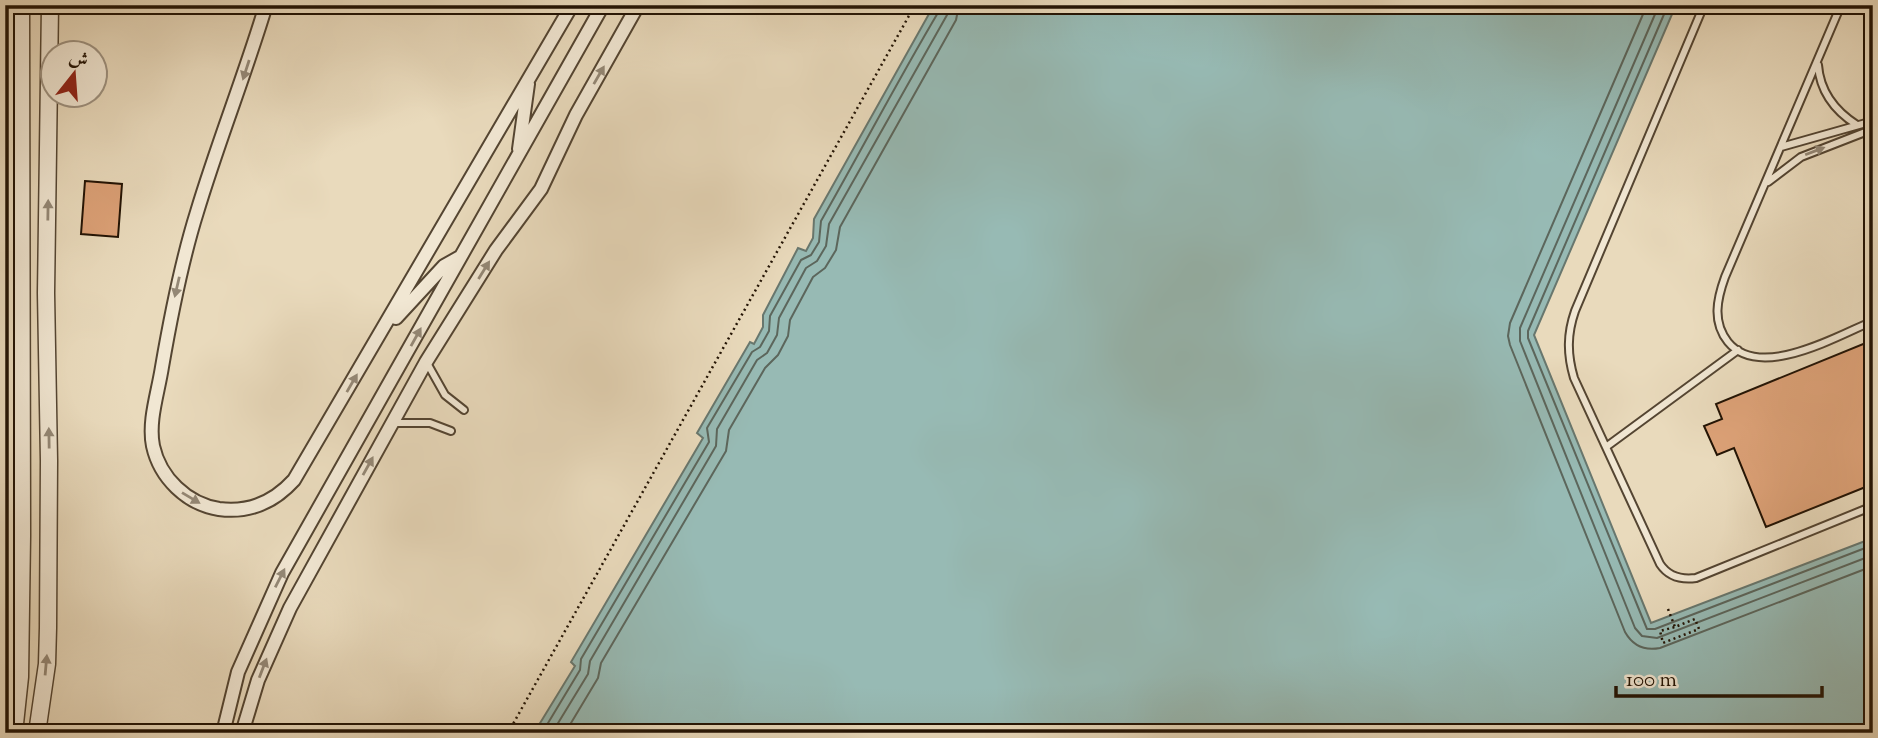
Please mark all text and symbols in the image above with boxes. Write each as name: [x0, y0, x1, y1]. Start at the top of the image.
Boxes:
north arrow: [38, 38, 108, 108]
text: ش: [65, 44, 91, 76]
one-way arrow: [240, 60, 251, 81]
one-way arrow: [593, 66, 605, 85]
one-way arrow: [1805, 146, 1826, 157]
one-way arrow: [42, 199, 53, 221]
one-way arrow: [477, 261, 490, 280]
one-way arrow: [171, 276, 182, 298]
one-way arrow: [410, 327, 422, 346]
one-way arrow: [346, 374, 358, 393]
one-way arrow: [43, 427, 55, 449]
one-way arrow: [362, 456, 374, 476]
one-way arrow: [182, 491, 201, 504]
one-way arrow: [274, 567, 286, 587]
one-way arrow: [41, 654, 52, 676]
scale bar: [1616, 654, 1822, 698]
one-way arrow: [257, 657, 268, 678]
text: 100 m: [1626, 666, 1677, 696]

